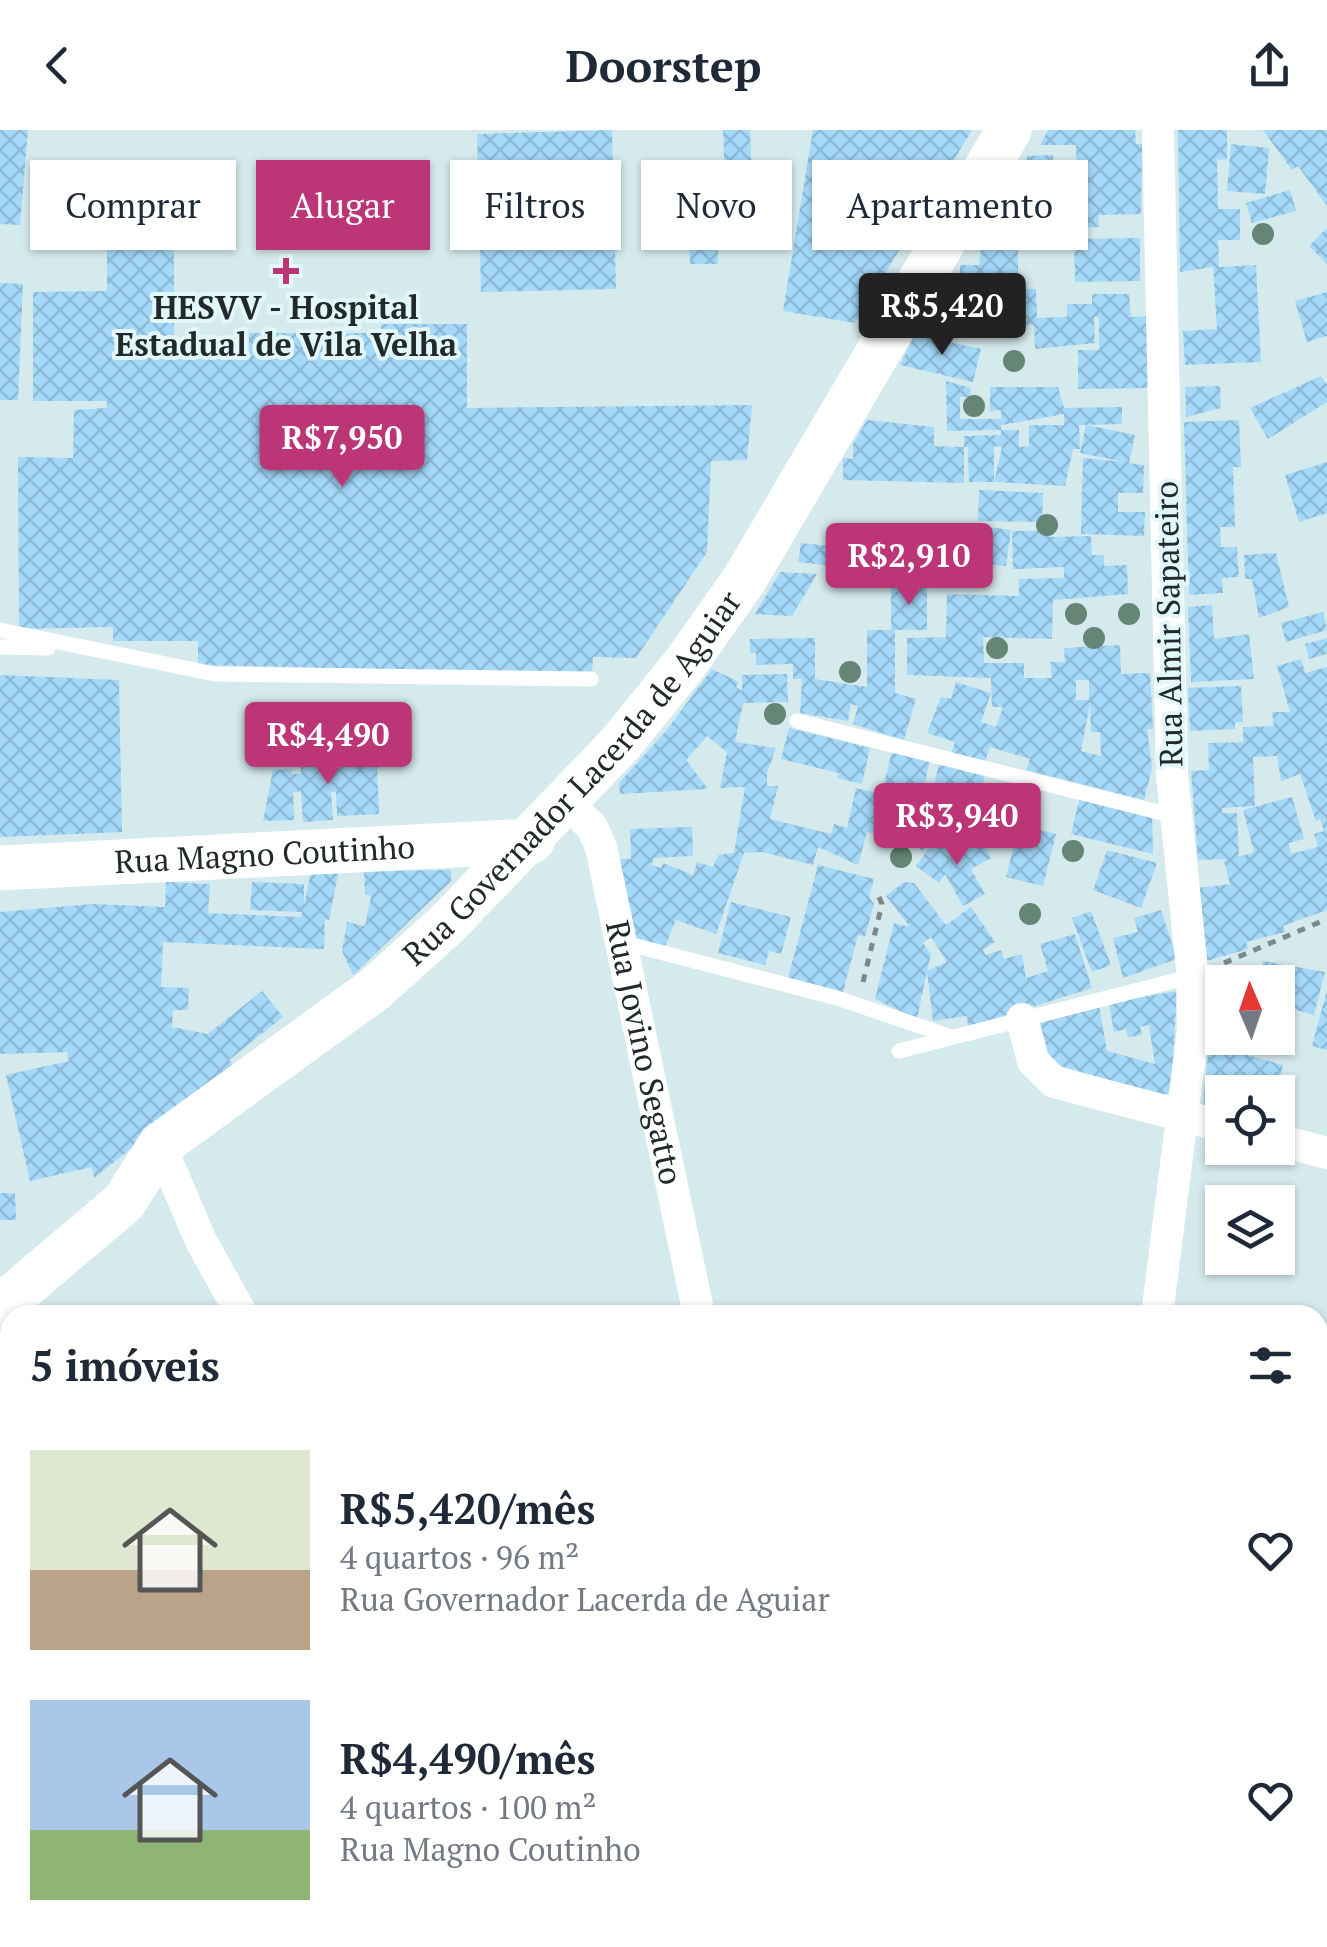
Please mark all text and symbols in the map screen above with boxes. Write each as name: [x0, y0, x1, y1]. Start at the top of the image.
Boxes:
text: Doorstep: [566, 35, 761, 95]
icon: back: [30, 38, 85, 93]
icon: share: [1242, 38, 1297, 93]
chip: Comprar: [30, 160, 236, 250]
chip: Alugar: [256, 160, 430, 250]
chip: Filtros: [450, 160, 621, 250]
chip: Novo: [641, 160, 792, 250]
chip: Apartamento: [812, 160, 1088, 250]
marker: HESVV - Hospital Estadual de Vila Velha: [273, 258, 299, 284]
pin: R$5,420: [850, 273, 1034, 358]
text: R$5,420: [881, 284, 1003, 326]
place label: HESVV - Hospital Estadual de Vila Velha: [115, 286, 457, 365]
pin: R$7,950: [250, 405, 434, 490]
text: R$7,950: [282, 416, 402, 458]
street label: Rua Almir Sapateiro: [1145, 481, 1191, 767]
pin: R$2,910: [817, 523, 1001, 608]
text: R$2,910: [848, 534, 970, 576]
street label: Rua Governador Lacerda de Aguiar: [393, 581, 750, 974]
pin: R$4,490: [236, 702, 420, 787]
text: R$4,490: [267, 713, 389, 755]
pin: R$3,940: [865, 783, 1049, 868]
text: R$3,940: [896, 794, 1018, 836]
street label: Rua Magno Coutinho: [113, 825, 416, 882]
street label: Rua Jovino Segatto: [597, 916, 693, 1188]
north arrow: [1205, 965, 1295, 1055]
map controls: [1205, 965, 1295, 1275]
button: locate: [1205, 1075, 1295, 1165]
button: layers: [1205, 1185, 1295, 1275]
text: 5 imóveis: [30, 1337, 220, 1393]
icon: filters: [1243, 1338, 1298, 1393]
text: R$5,420/mês: [340, 1480, 596, 1536]
icon: home: [110, 1490, 230, 1610]
icon: heart: [1243, 1523, 1298, 1578]
text: 4 quartos · 96 m²: [340, 1536, 579, 1578]
text: Rua Governador Lacerda de Aguiar: [340, 1578, 830, 1620]
text: R$4,490/mês: [340, 1730, 596, 1786]
icon: home: [110, 1740, 230, 1860]
icon: heart: [1243, 1773, 1298, 1828]
text: 4 quartos · 100 m²: [340, 1786, 596, 1828]
text: Rua Magno Coutinho: [340, 1828, 641, 1870]

